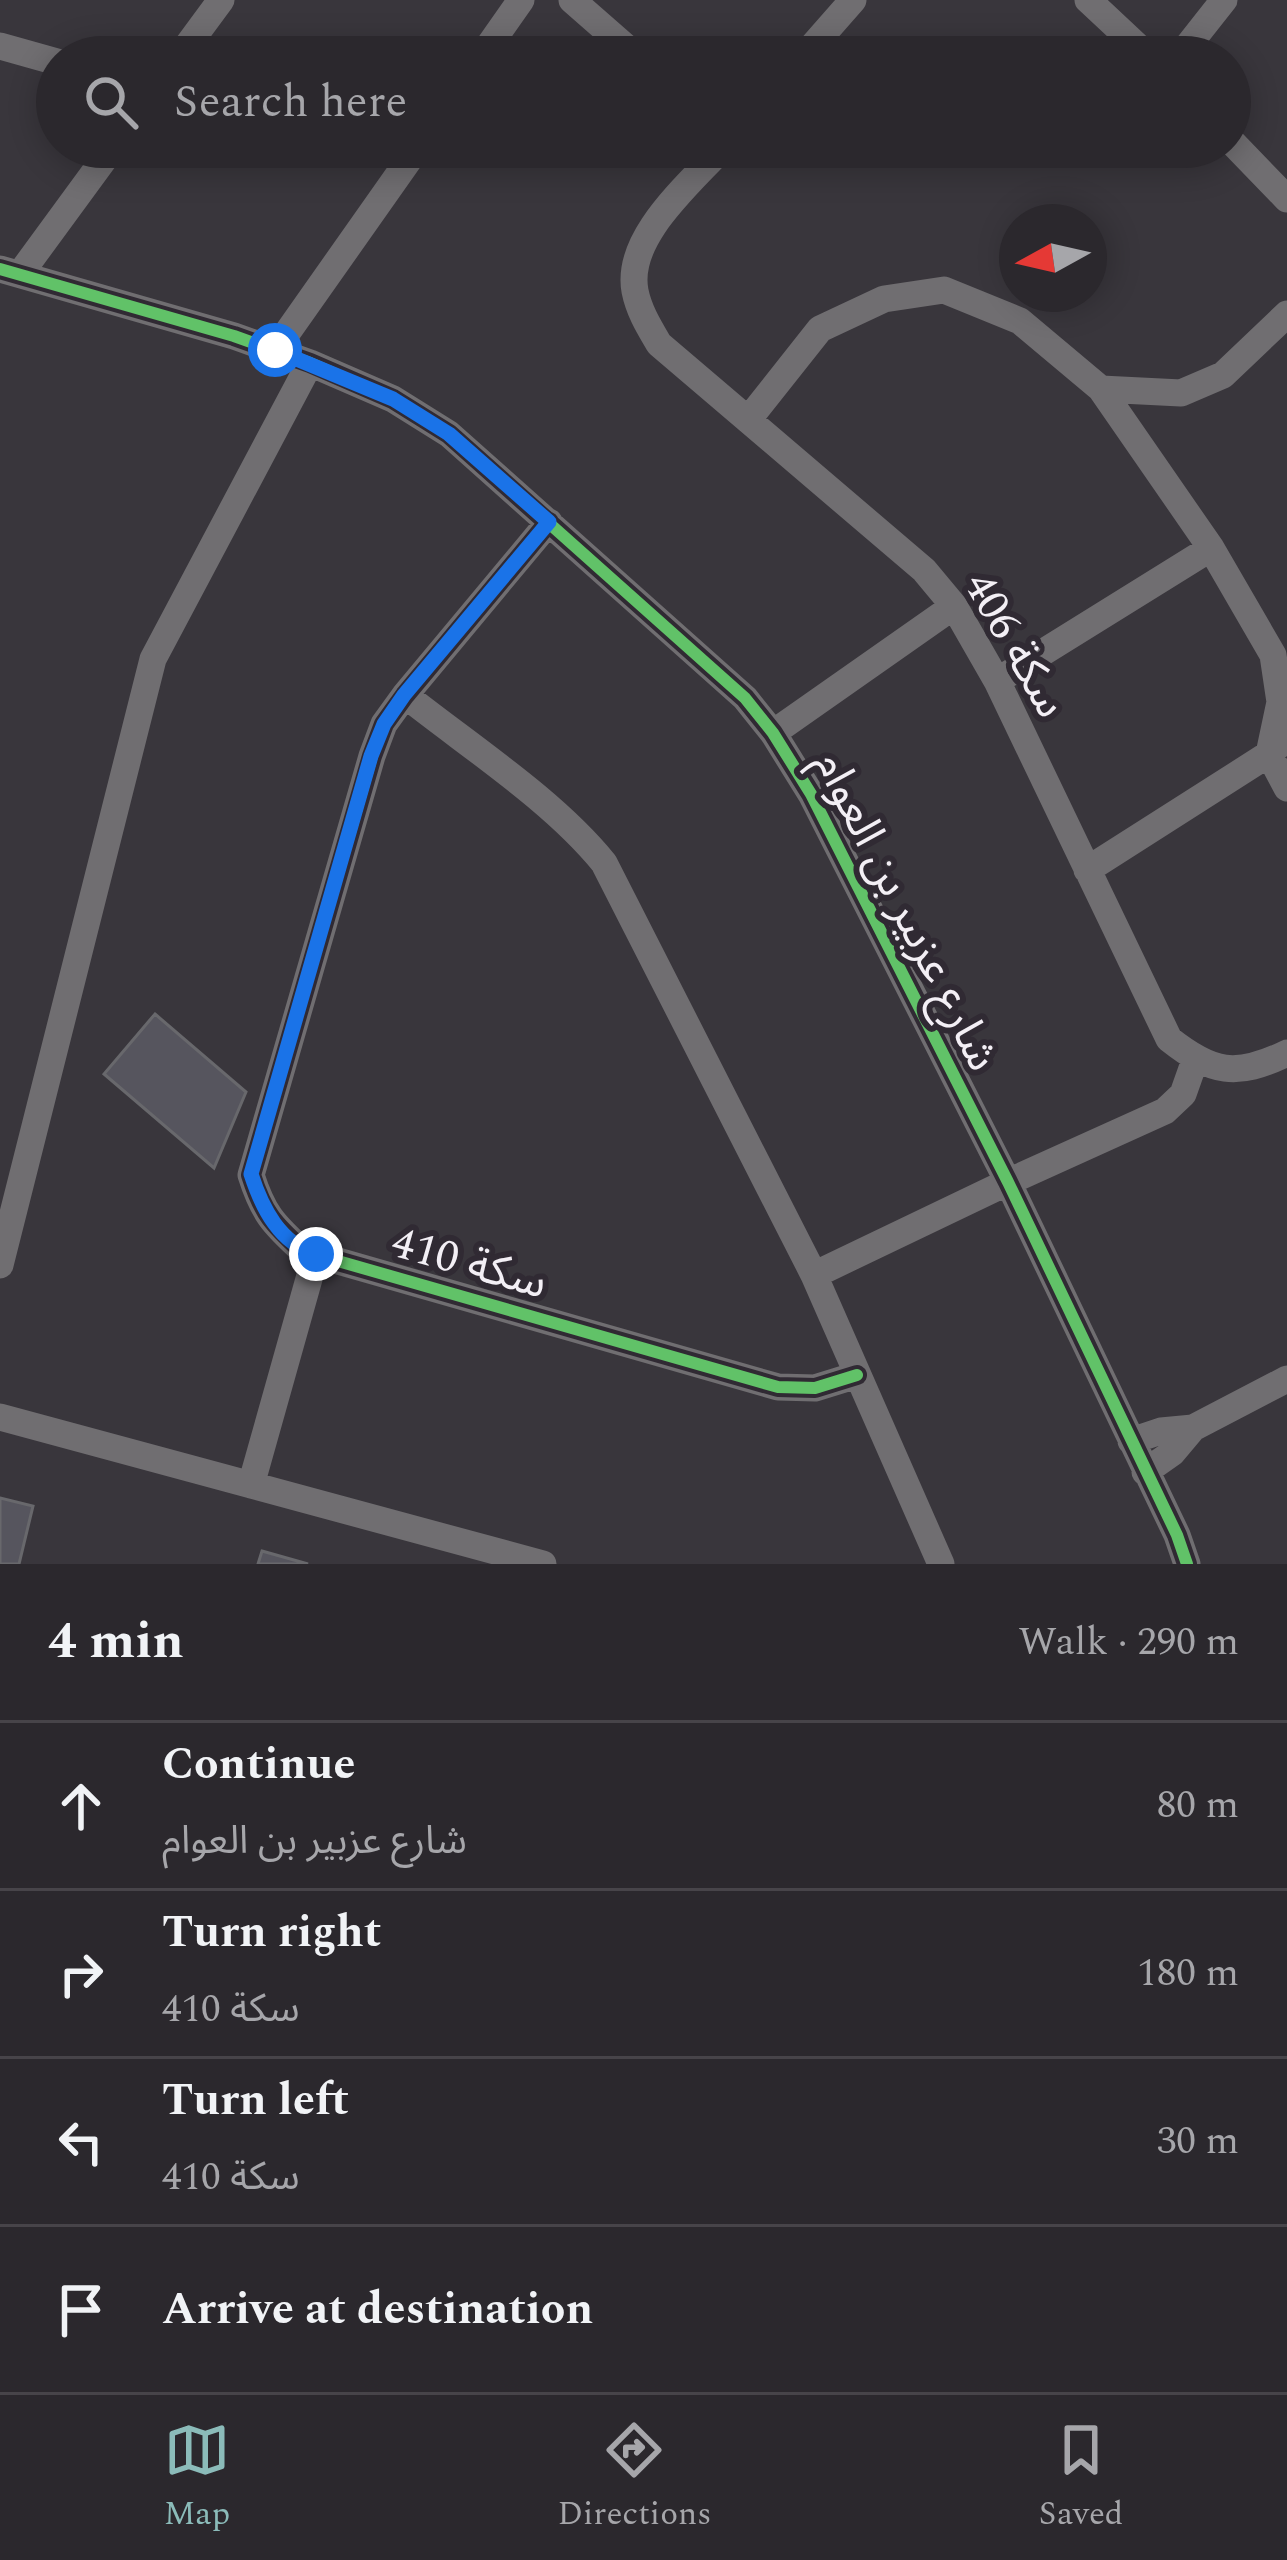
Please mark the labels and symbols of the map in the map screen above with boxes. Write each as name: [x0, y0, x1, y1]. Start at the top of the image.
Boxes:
north arrow: [999, 204, 1107, 312]
route start: [248, 323, 302, 377]
street label: سكة 406: [945, 559, 1084, 731]
street label: شارع عزبير بن العوام: [795, 739, 1016, 1084]
street label: سكة 410: [383, 1208, 555, 1318]
route end: [289, 1227, 343, 1281]

